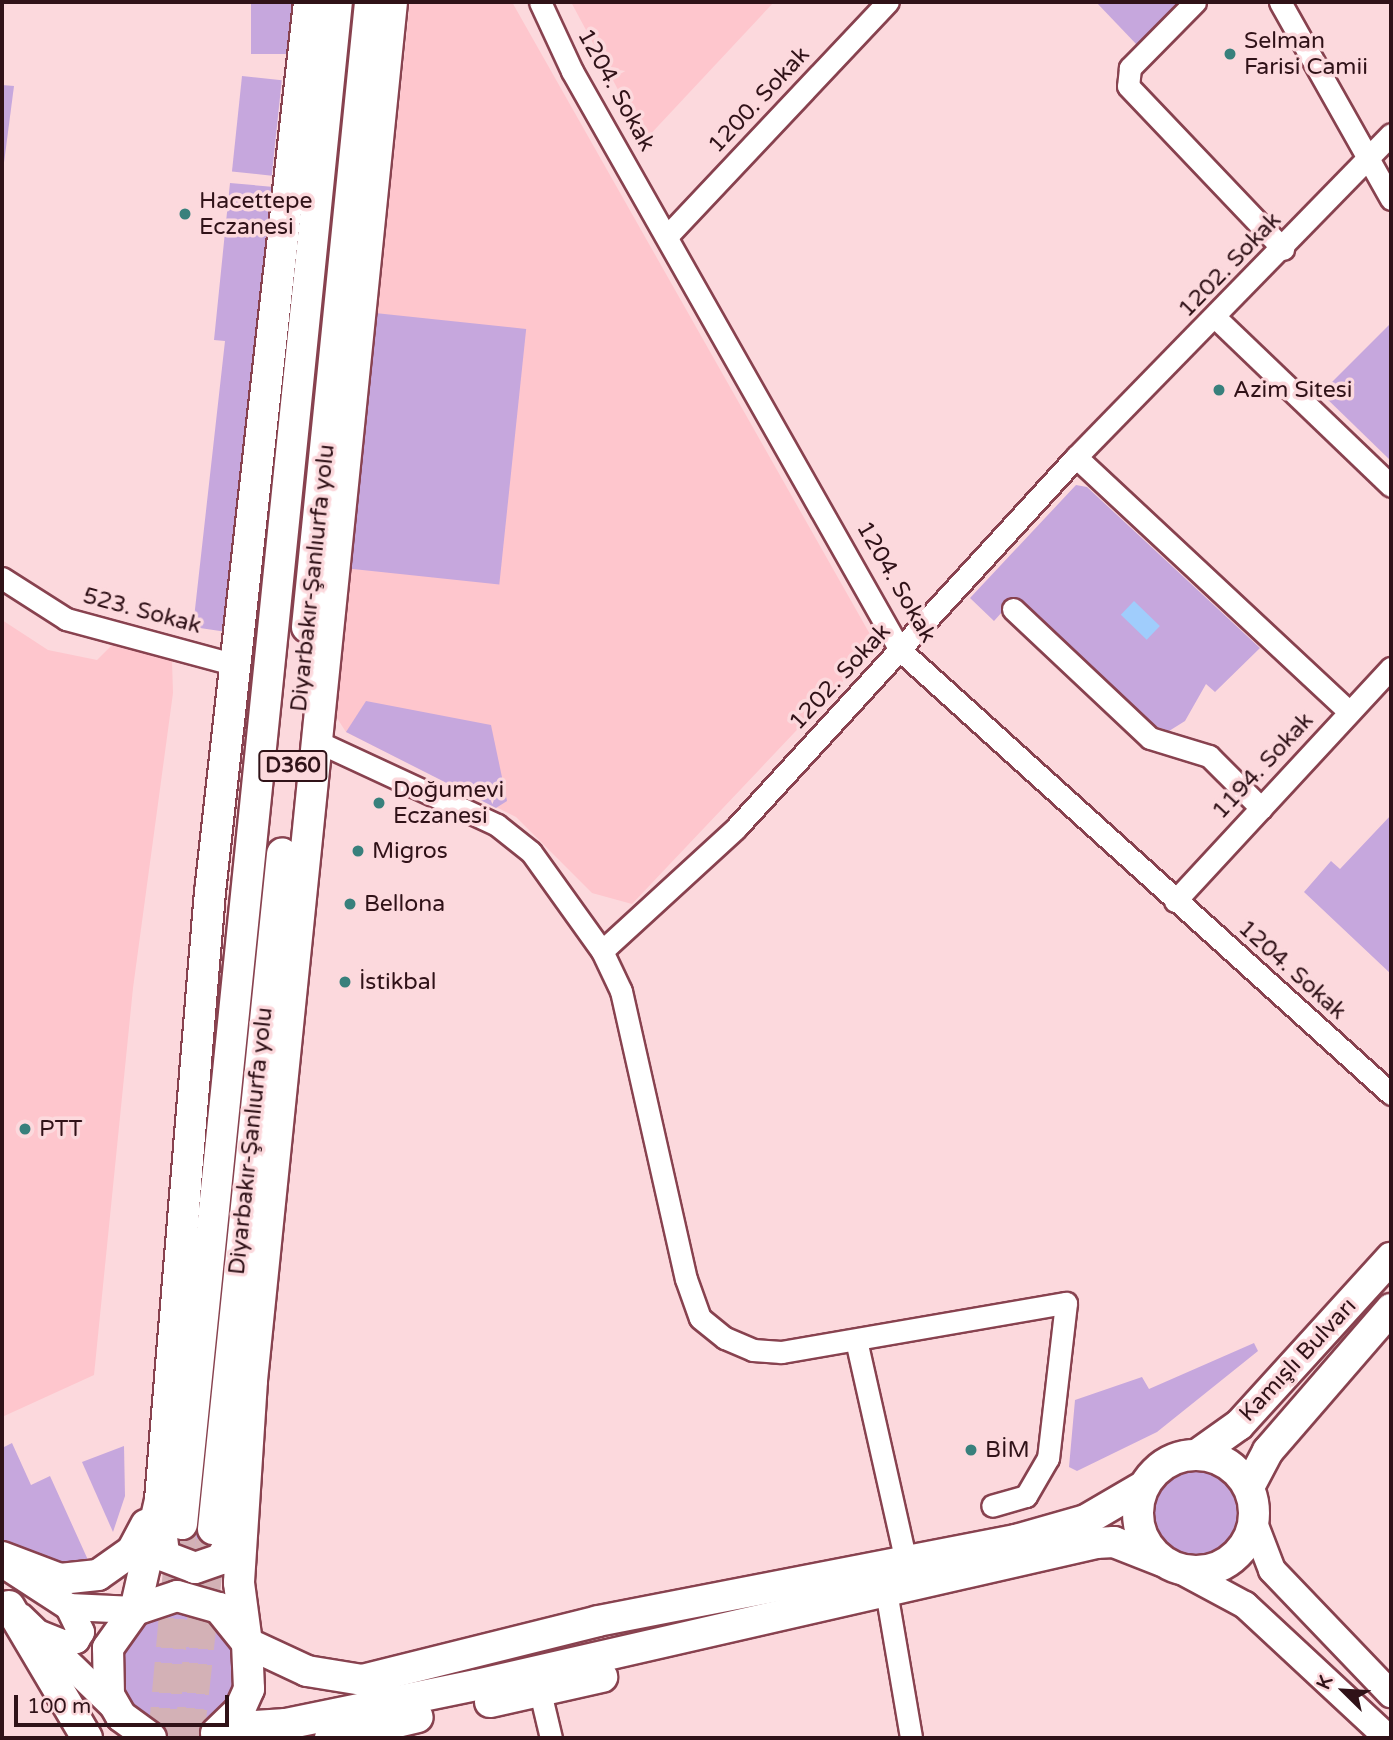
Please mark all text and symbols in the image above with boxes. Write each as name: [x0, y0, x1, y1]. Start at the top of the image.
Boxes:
street label: 1204. Sokak: [571, 24, 661, 156]
place label: Selman Farisi Camii: [1244, 27, 1368, 81]
street label: 1200. Sokak: [703, 41, 815, 159]
marker: Selman Farisi Camii: [1222, 46, 1238, 62]
place label: Hacettepe Eczanesi: [199, 187, 312, 241]
marker: Hacettepe Eczanesi: [177, 206, 193, 222]
street label: 1202. Sokak: [1173, 207, 1287, 323]
place label: Azim Sitesi: [1233, 376, 1353, 404]
marker: Azim Sitesi: [1211, 382, 1227, 398]
street label: Diyarbakır-Şanlıurfa yolu: [285, 443, 341, 713]
street label: 1204. Sokak: [850, 516, 942, 648]
street label: 523. Sokak: [80, 582, 204, 640]
street label: 1202. Sokak: [784, 618, 896, 736]
street label: 1194. Sokak: [1207, 707, 1319, 825]
road number: D360: [258, 748, 328, 784]
place label: Doğumevi Eczanesi: [393, 776, 504, 830]
marker: Doğumevi Eczanesi: [371, 795, 387, 811]
place label: Migros: [372, 837, 448, 865]
marker: Migros: [350, 843, 366, 859]
place label: Bellona: [364, 890, 445, 918]
marker: Bellona: [342, 896, 358, 912]
street label: 1204. Sokak: [1232, 914, 1352, 1026]
place label: İstikbal: [359, 968, 436, 996]
marker: İstikbal: [337, 974, 353, 990]
street label: Diyarbakır-Şanlıurfa yolu: [223, 1006, 279, 1276]
place label: PTT: [39, 1115, 82, 1143]
marker: PTT: [17, 1121, 33, 1137]
street label: Kamışlı Bulvarı: [1234, 1293, 1362, 1427]
place label: BİM: [985, 1436, 1030, 1464]
marker: BİM: [963, 1442, 979, 1458]
north arrow: [1309, 1656, 1379, 1726]
text: K: [1312, 1672, 1337, 1693]
scale bar: [18, 1680, 233, 1724]
text: 100 m: [27, 1694, 91, 1719]

